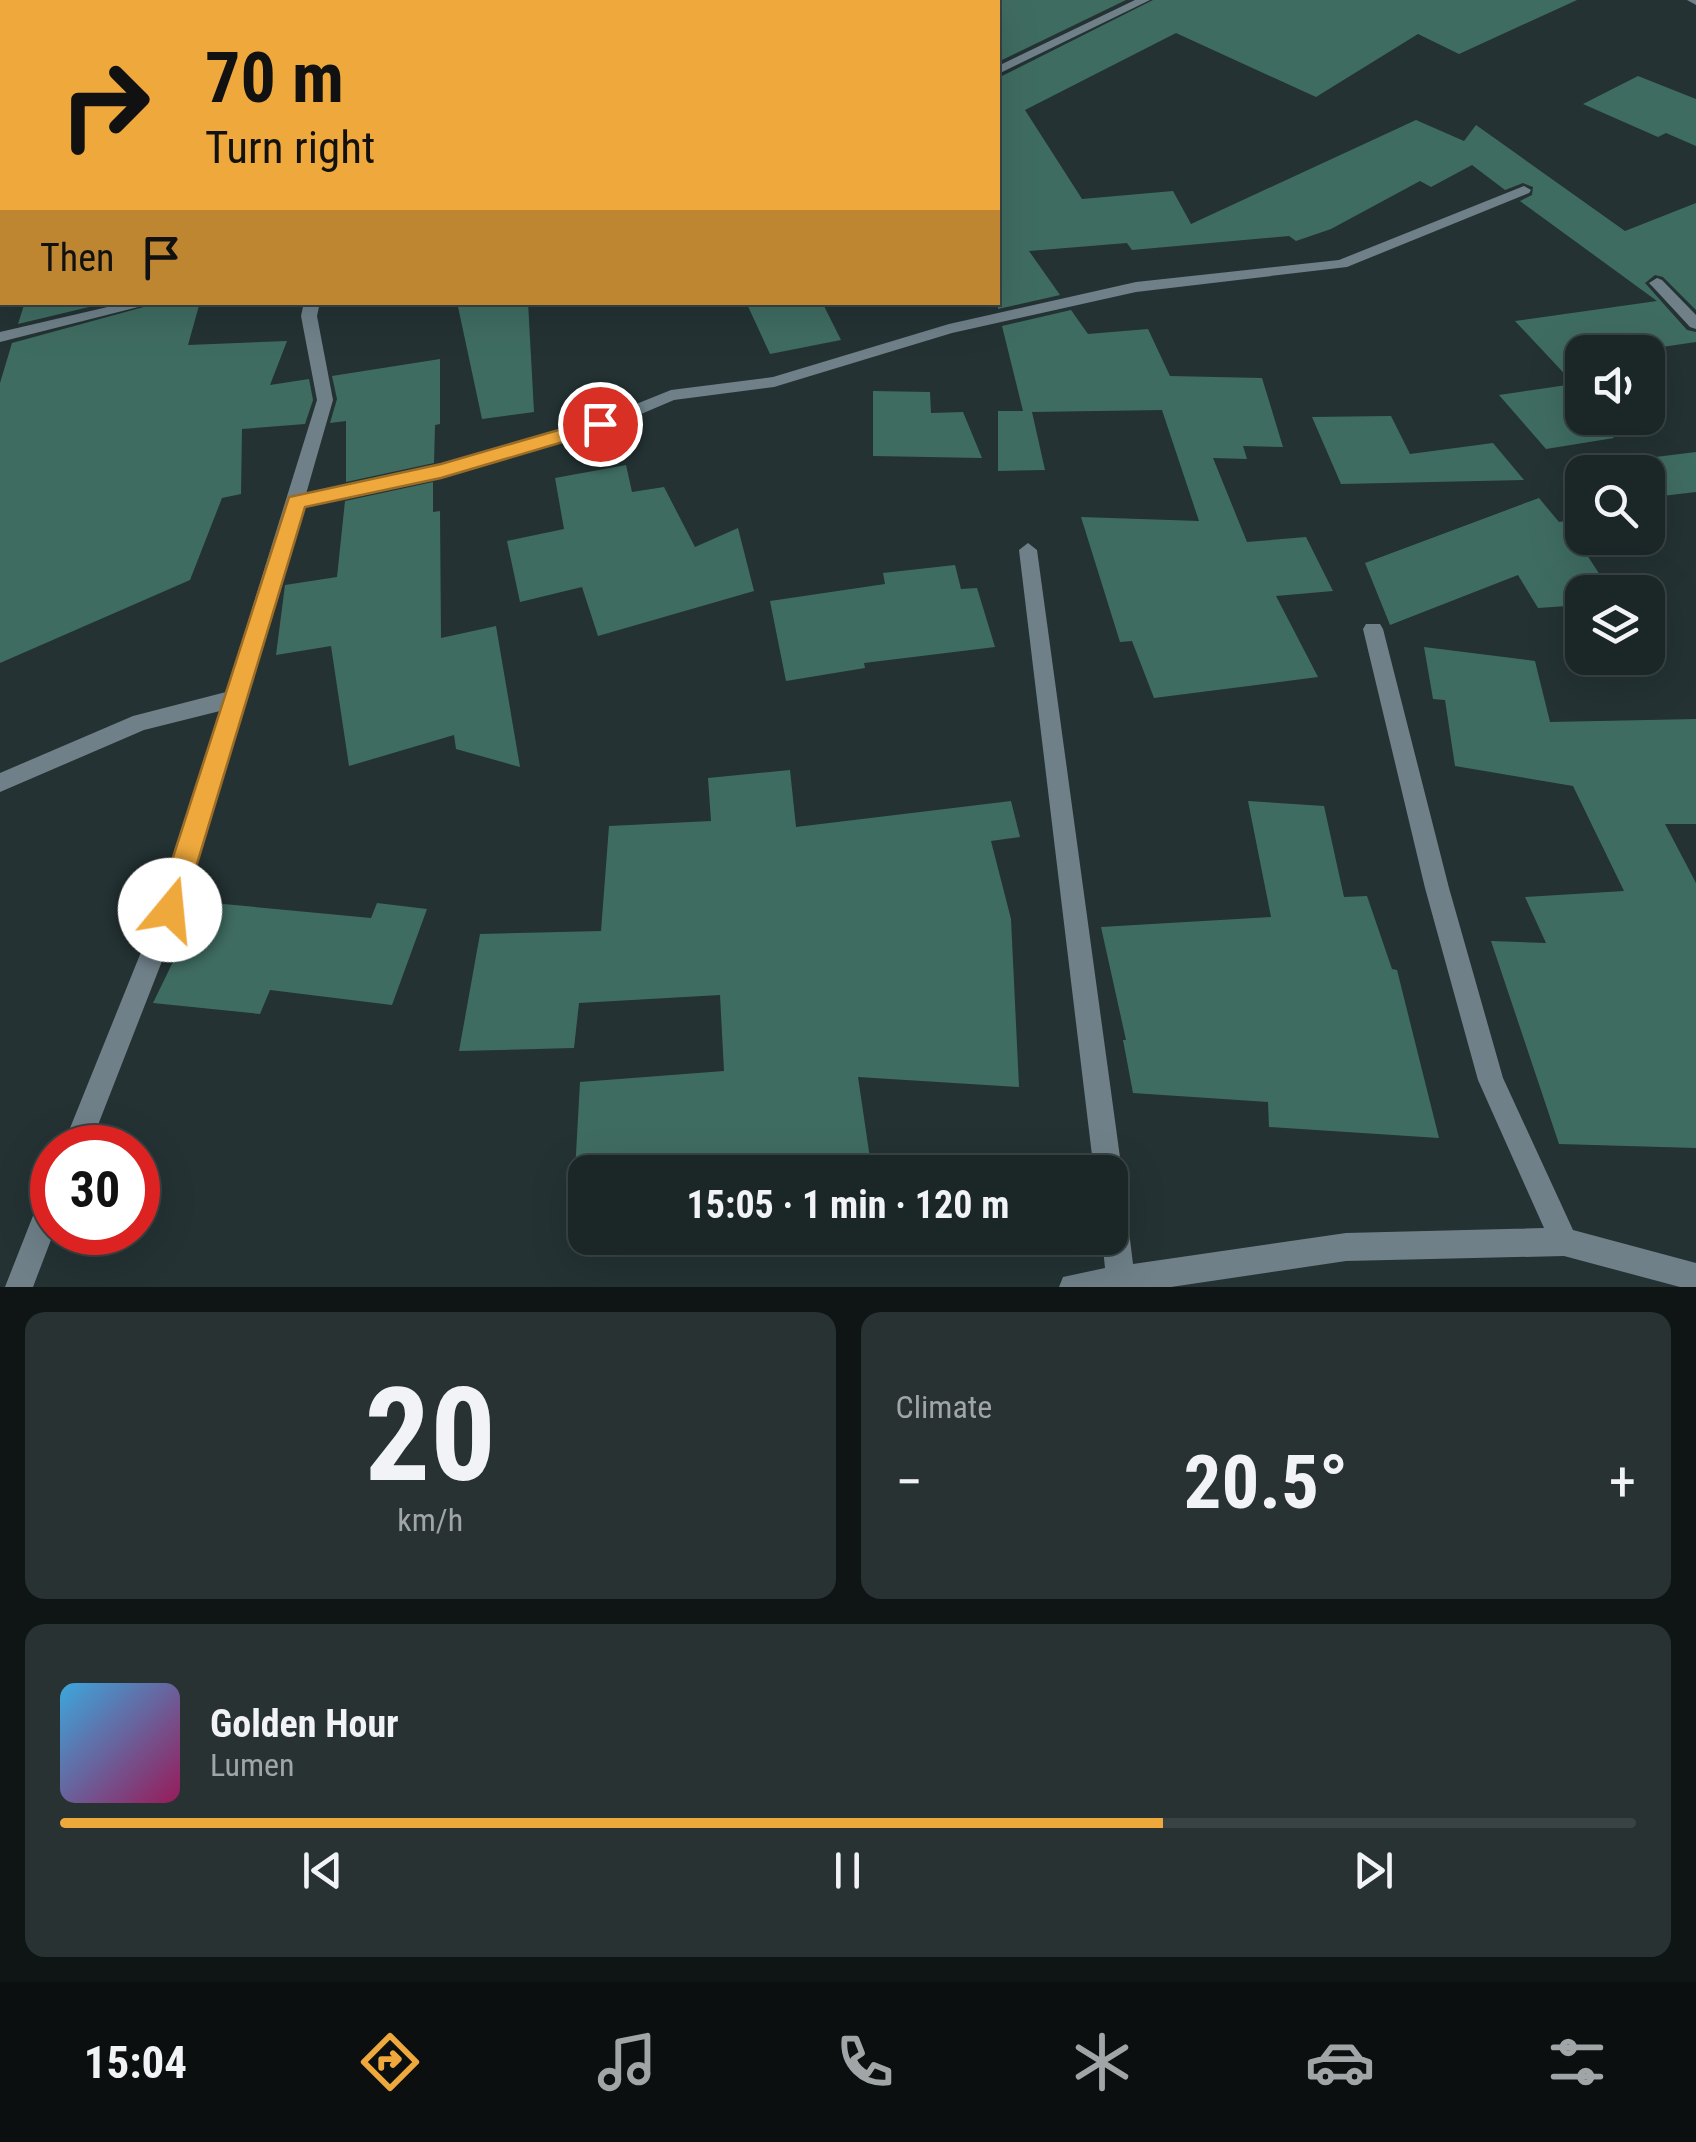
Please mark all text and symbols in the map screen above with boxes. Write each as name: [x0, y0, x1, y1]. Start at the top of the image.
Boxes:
text: 70 m: [205, 37, 344, 119]
icon: right: [40, 40, 170, 170]
text: Turn right: [205, 121, 375, 174]
icon: arrive: [134, 230, 189, 285]
text: Then: [40, 236, 114, 280]
map controls: [1565, 335, 1665, 675]
button: sound: [1565, 335, 1665, 435]
pin: [558, 382, 643, 467]
icon: arrive: [573, 397, 628, 452]
button: search: [1565, 455, 1665, 555]
button: layers: [1565, 575, 1665, 675]
position arrow: [118, 858, 222, 962]
speed limit sign: 30: [30, 1125, 160, 1255]
text: 15:05 · 1 min · 120 m: [687, 1183, 1009, 1227]
text: 20: [365, 1359, 496, 1512]
text: Climate: [896, 1388, 992, 1426]
text: 20.5°: [1184, 1438, 1348, 1526]
text: −: [896, 1450, 923, 1514]
text: +: [1609, 1450, 1636, 1514]
text: km/h: [397, 1501, 463, 1539]
text: Golden Hour: [210, 1702, 399, 1746]
text: Lumen: [210, 1746, 295, 1784]
icon: previous: [295, 1843, 350, 1898]
icon: pause: [820, 1843, 875, 1898]
icon: next: [1346, 1843, 1401, 1898]
icon: directions: [355, 2027, 425, 2097]
icon: music: [592, 2027, 662, 2097]
icon: phone: [830, 2027, 900, 2097]
icon: climate: [1067, 2027, 1137, 2097]
icon: car: [1305, 2027, 1375, 2097]
icon: filters: [1542, 2027, 1612, 2097]
text: 15:04: [84, 2036, 187, 2089]

